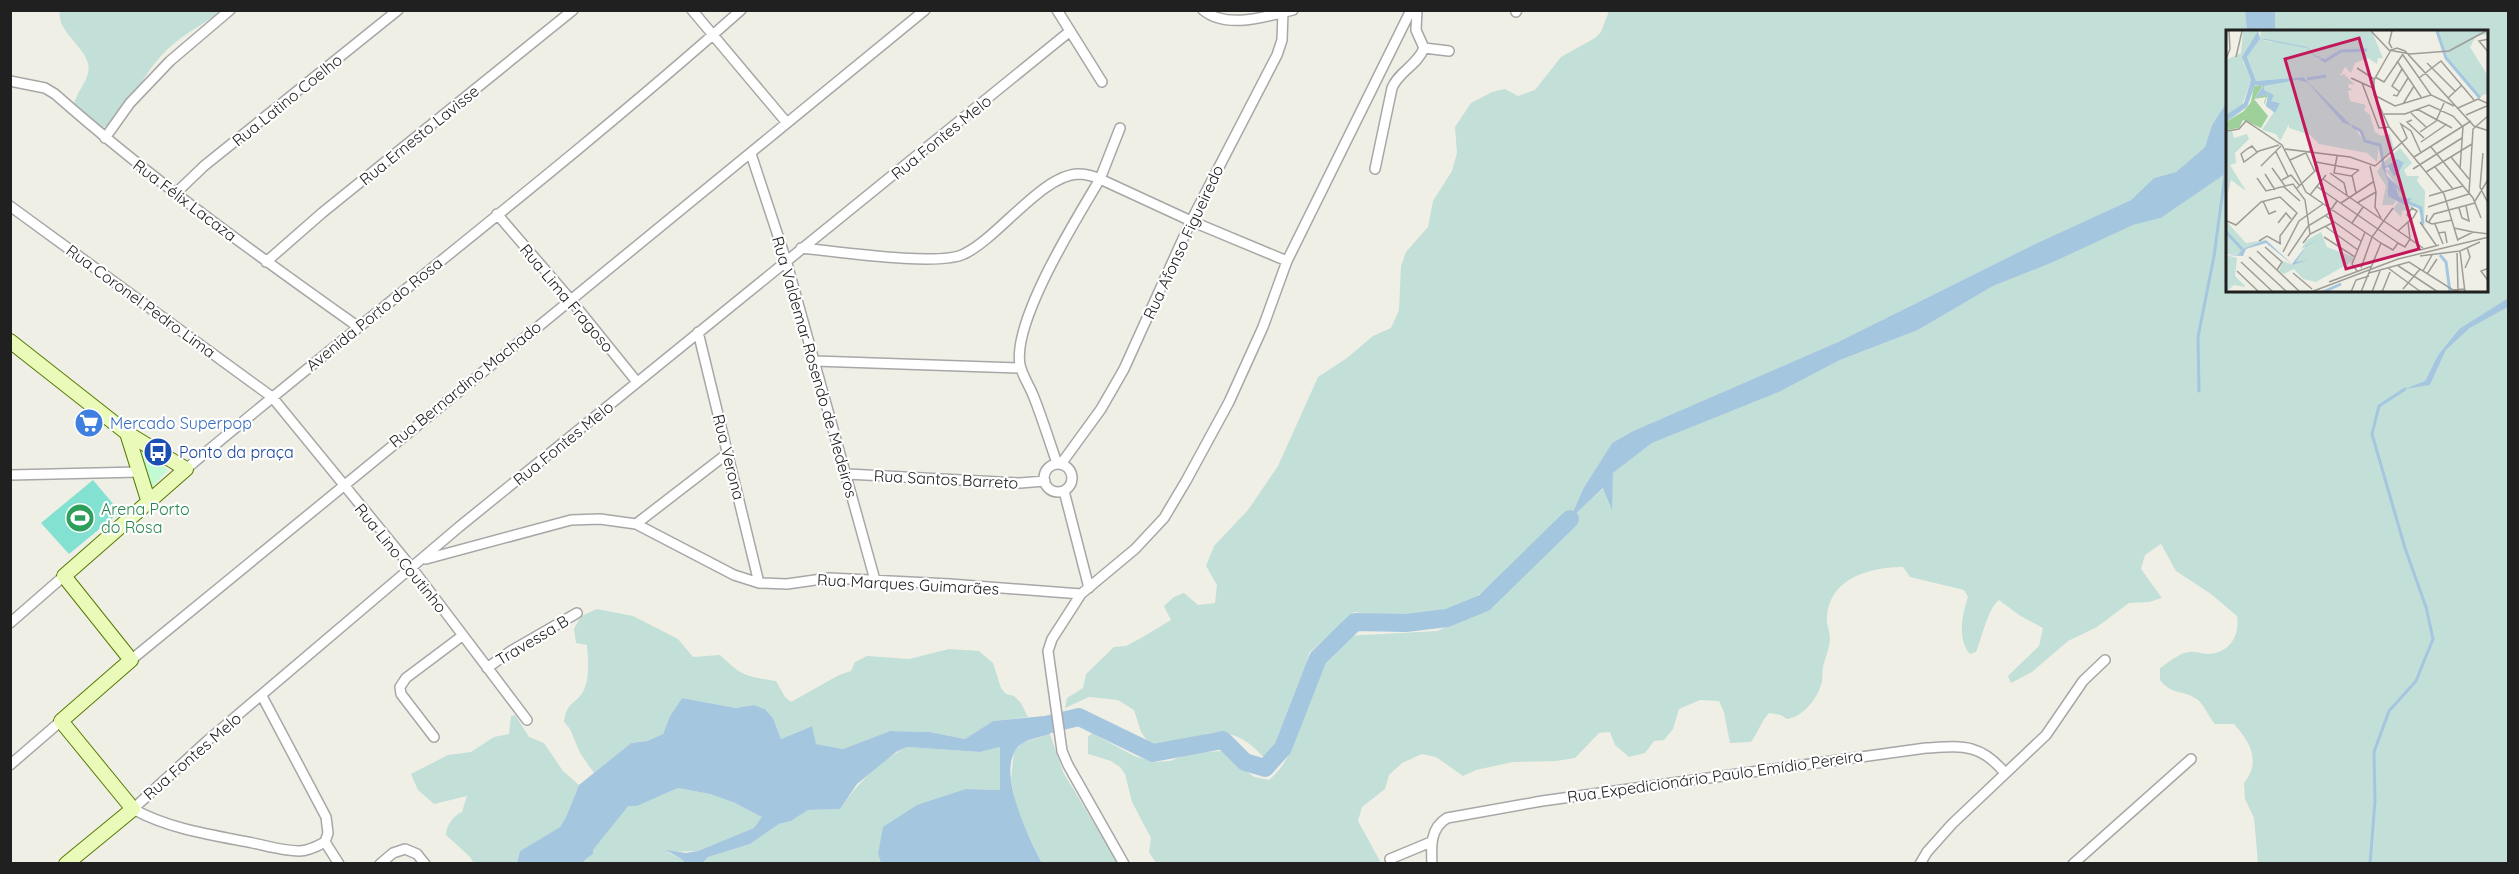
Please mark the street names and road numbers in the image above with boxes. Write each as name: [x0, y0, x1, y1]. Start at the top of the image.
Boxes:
street label: Rua Latino Coelho: [228, 50, 346, 150]
street label: Rua Ernesto Lavisse: [355, 81, 483, 189]
street label: Rua Fontes Melo: [887, 90, 995, 184]
street label: Rua Félix Lacaza: [129, 155, 241, 245]
street label: Rua Afonso Figueiredo: [1138, 162, 1228, 322]
street label: Rua Valdemar Rosendo de Medeiros: [768, 234, 862, 500]
street label: Rua Coronel Pedro Lima: [62, 240, 220, 362]
street label: Rua Lima Fragoso: [516, 240, 618, 356]
street label: Avenida Porto do Rosa: [302, 253, 446, 375]
street label: Rua Bernardino Machado: [385, 316, 545, 452]
street label: Rua Fontes Melo: [509, 396, 617, 490]
street label: Rua Verona: [709, 412, 749, 502]
street label: Rua Santos Barreto: [873, 465, 1019, 493]
street label: Rua Lino Coutinho: [351, 499, 451, 617]
street label: Rua Marques Guimarães: [816, 569, 1000, 599]
street label: Travessa B: [492, 611, 572, 669]
street label: Rua Fontes Melo: [139, 708, 245, 804]
street label: Rua Expedicionário Paulo Emídio Pereira: [1566, 745, 1864, 807]

